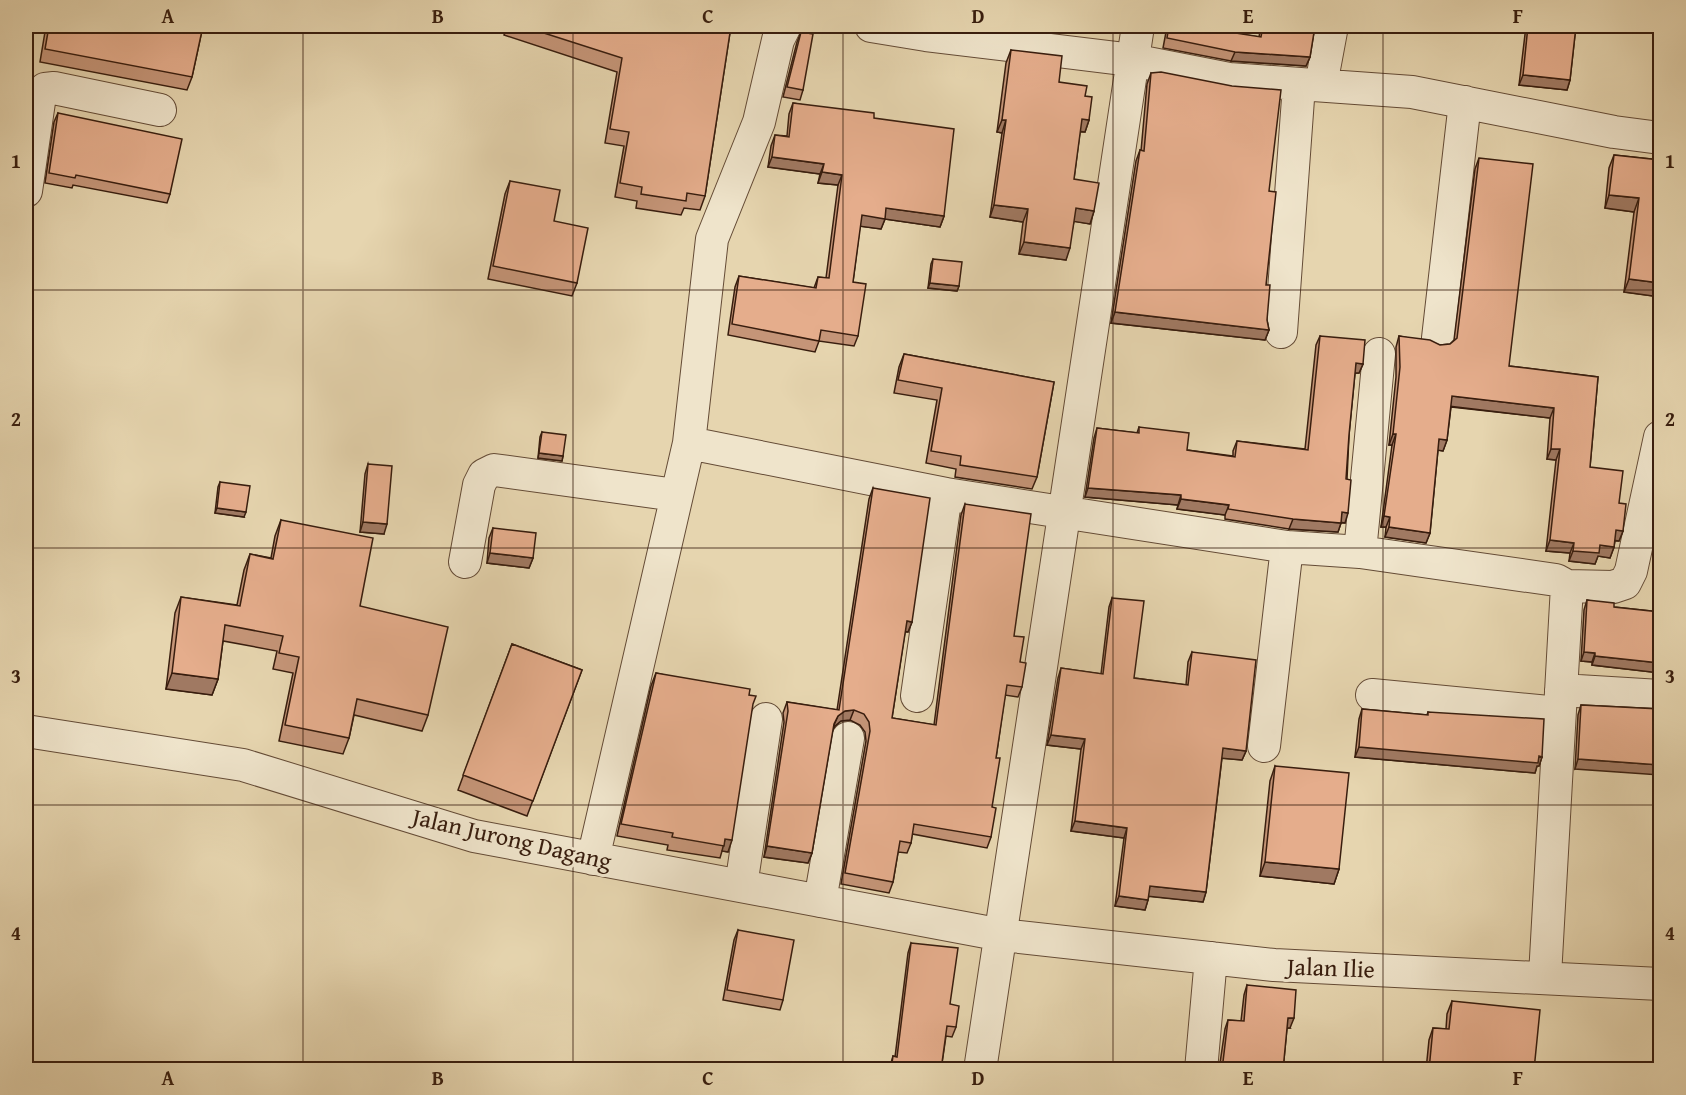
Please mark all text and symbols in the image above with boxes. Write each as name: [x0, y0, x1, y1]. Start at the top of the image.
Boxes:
text: A: [162, 1, 175, 30]
text: B: [432, 1, 444, 30]
text: C: [702, 1, 714, 30]
text: D: [971, 1, 985, 30]
text: E: [1243, 1, 1254, 30]
text: F: [1513, 1, 1523, 30]
text: 1: [11, 146, 21, 175]
text: 1: [1665, 146, 1675, 175]
text: 2: [11, 404, 21, 433]
text: 2: [1665, 404, 1675, 433]
text: 3: [11, 661, 21, 690]
text: 3: [1665, 661, 1675, 690]
street label: Jalan Jurong Dagang: [406, 798, 615, 878]
text: 4: [11, 918, 21, 947]
text: 4: [1665, 918, 1675, 947]
street label: Jalan Ilie: [1283, 948, 1376, 987]
text: A: [162, 1063, 175, 1092]
text: B: [432, 1063, 444, 1092]
text: C: [702, 1063, 714, 1092]
text: D: [971, 1063, 985, 1092]
text: E: [1243, 1063, 1254, 1092]
text: F: [1513, 1063, 1523, 1092]

